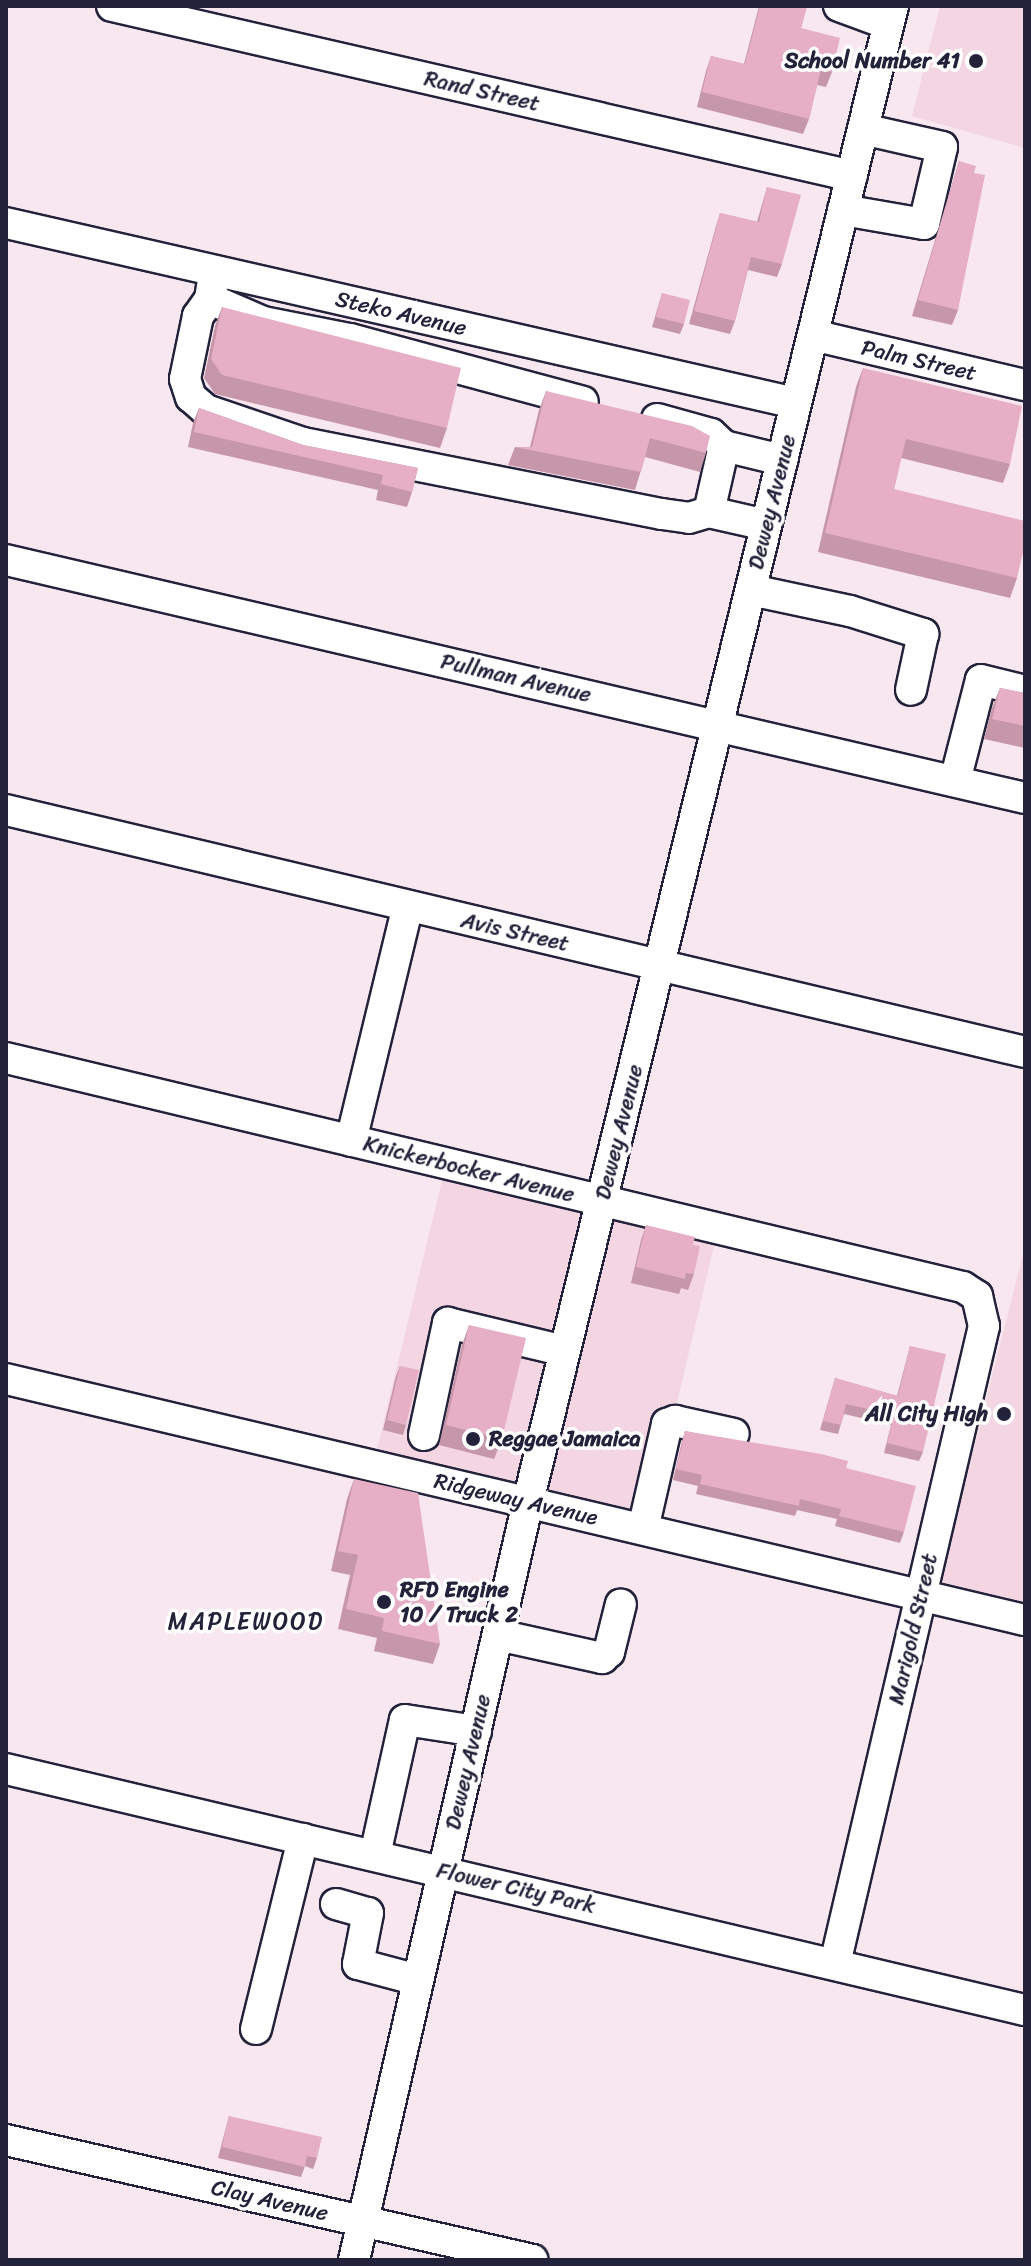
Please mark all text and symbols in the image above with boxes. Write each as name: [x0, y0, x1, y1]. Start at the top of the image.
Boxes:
place label: School Number 41: [784, 48, 960, 74]
marker: School Number 41: [967, 52, 985, 70]
street label: Rand Street: [422, 65, 542, 117]
street label: Steko Avenue: [333, 285, 469, 341]
street label: Palm Street: [859, 334, 979, 386]
street label: Dewey Avenue: [742, 432, 802, 572]
street label: Pullman Avenue: [438, 648, 594, 708]
street label: Avis Street: [458, 907, 572, 957]
street label: Dewey Avenue: [589, 1062, 649, 1202]
street label: Knickerbocker Avenue: [361, 1130, 577, 1208]
place label: All City High: [864, 1401, 988, 1427]
marker: All City High: [995, 1405, 1013, 1423]
place label: Reggae Jamaica: [489, 1426, 641, 1452]
marker: Reggae Jamaica: [464, 1430, 482, 1448]
street label: Ridgeway Avenue: [432, 1467, 600, 1531]
street label: Marigold Street: [883, 1551, 943, 1707]
place label: RFD Engine 10 / Truck 2: [400, 1576, 518, 1628]
marker: RFD Engine 10 / Truck 2: [375, 1593, 393, 1611]
district label: MAPLEWOOD: [168, 1608, 324, 1636]
street label: Dewey Avenue: [440, 1692, 496, 1832]
street label: Flower City Park: [434, 1857, 598, 1919]
street label: Clay Avenue: [209, 2174, 331, 2226]

